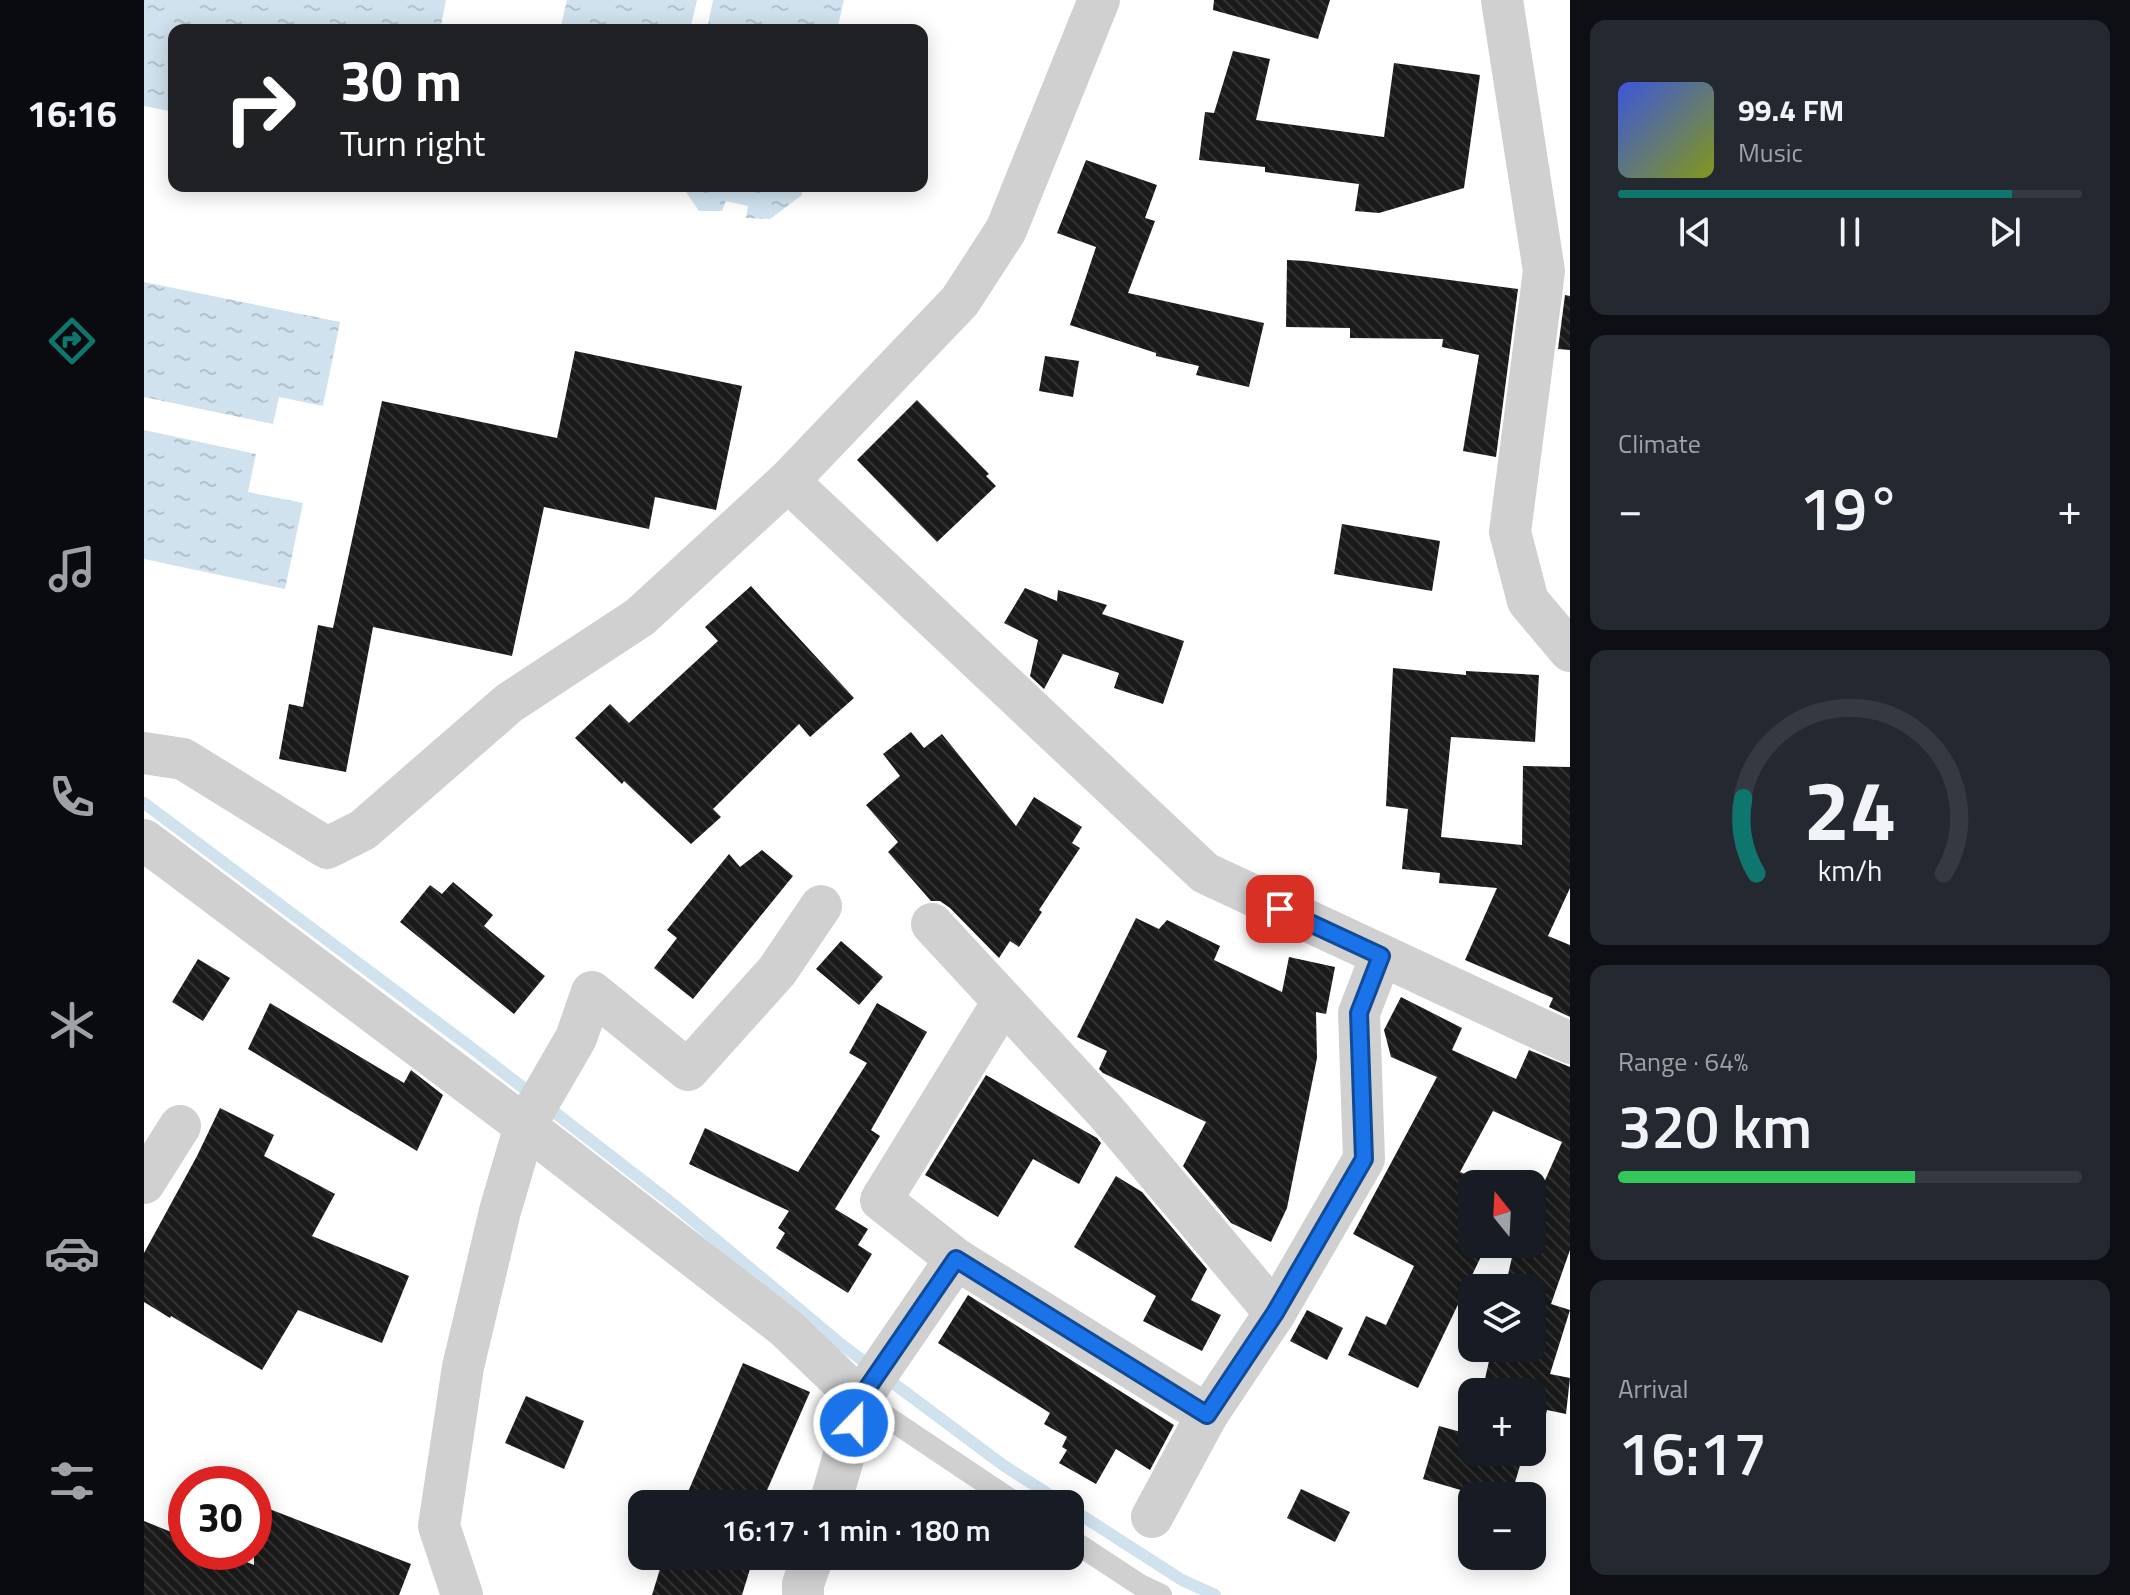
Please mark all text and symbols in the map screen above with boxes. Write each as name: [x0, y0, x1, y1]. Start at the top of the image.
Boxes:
text: 30 m: [340, 38, 462, 123]
icon: right: [208, 56, 312, 160]
text: 16:16: [27, 86, 117, 141]
text: 99.4 FM: [1738, 87, 1844, 133]
text: Turn right: [340, 115, 485, 170]
text: Music: [1738, 133, 1803, 172]
icon: previous: [1673, 210, 1717, 254]
icon: pause: [1828, 210, 1872, 254]
icon: next: [1983, 210, 2027, 254]
icon: directions: [44, 313, 100, 369]
text: Climate: [1618, 424, 1701, 463]
text: 19°: [1800, 462, 1900, 553]
text: −: [1618, 475, 1643, 542]
text: +: [2057, 475, 2082, 542]
icon: music: [44, 541, 100, 597]
text: 24: [1803, 745, 1897, 871]
icon: phone: [44, 769, 100, 825]
text: km/h: [1818, 849, 1882, 892]
pin: [1246, 875, 1314, 943]
icon: arrive: [1258, 887, 1302, 931]
icon: climate: [44, 997, 100, 1053]
text: Range · 64%: [1618, 1042, 1748, 1081]
text: 320 km: [1618, 1080, 1812, 1171]
north arrow: [1458, 1170, 1546, 1258]
map controls: [1458, 1170, 1546, 1570]
icon: car: [44, 1225, 100, 1281]
button: layers: [1458, 1274, 1546, 1362]
text: Arrival: [1618, 1369, 1689, 1408]
button: +: [1458, 1378, 1546, 1466]
position arrow: [812, 1381, 896, 1465]
text: 16:17: [1618, 1407, 1767, 1498]
icon: filters: [44, 1453, 100, 1509]
speed limit sign: 30: [168, 1466, 272, 1570]
button: −: [1458, 1482, 1546, 1570]
text: 16:17 · 1 min · 180 m: [721, 1507, 991, 1553]

